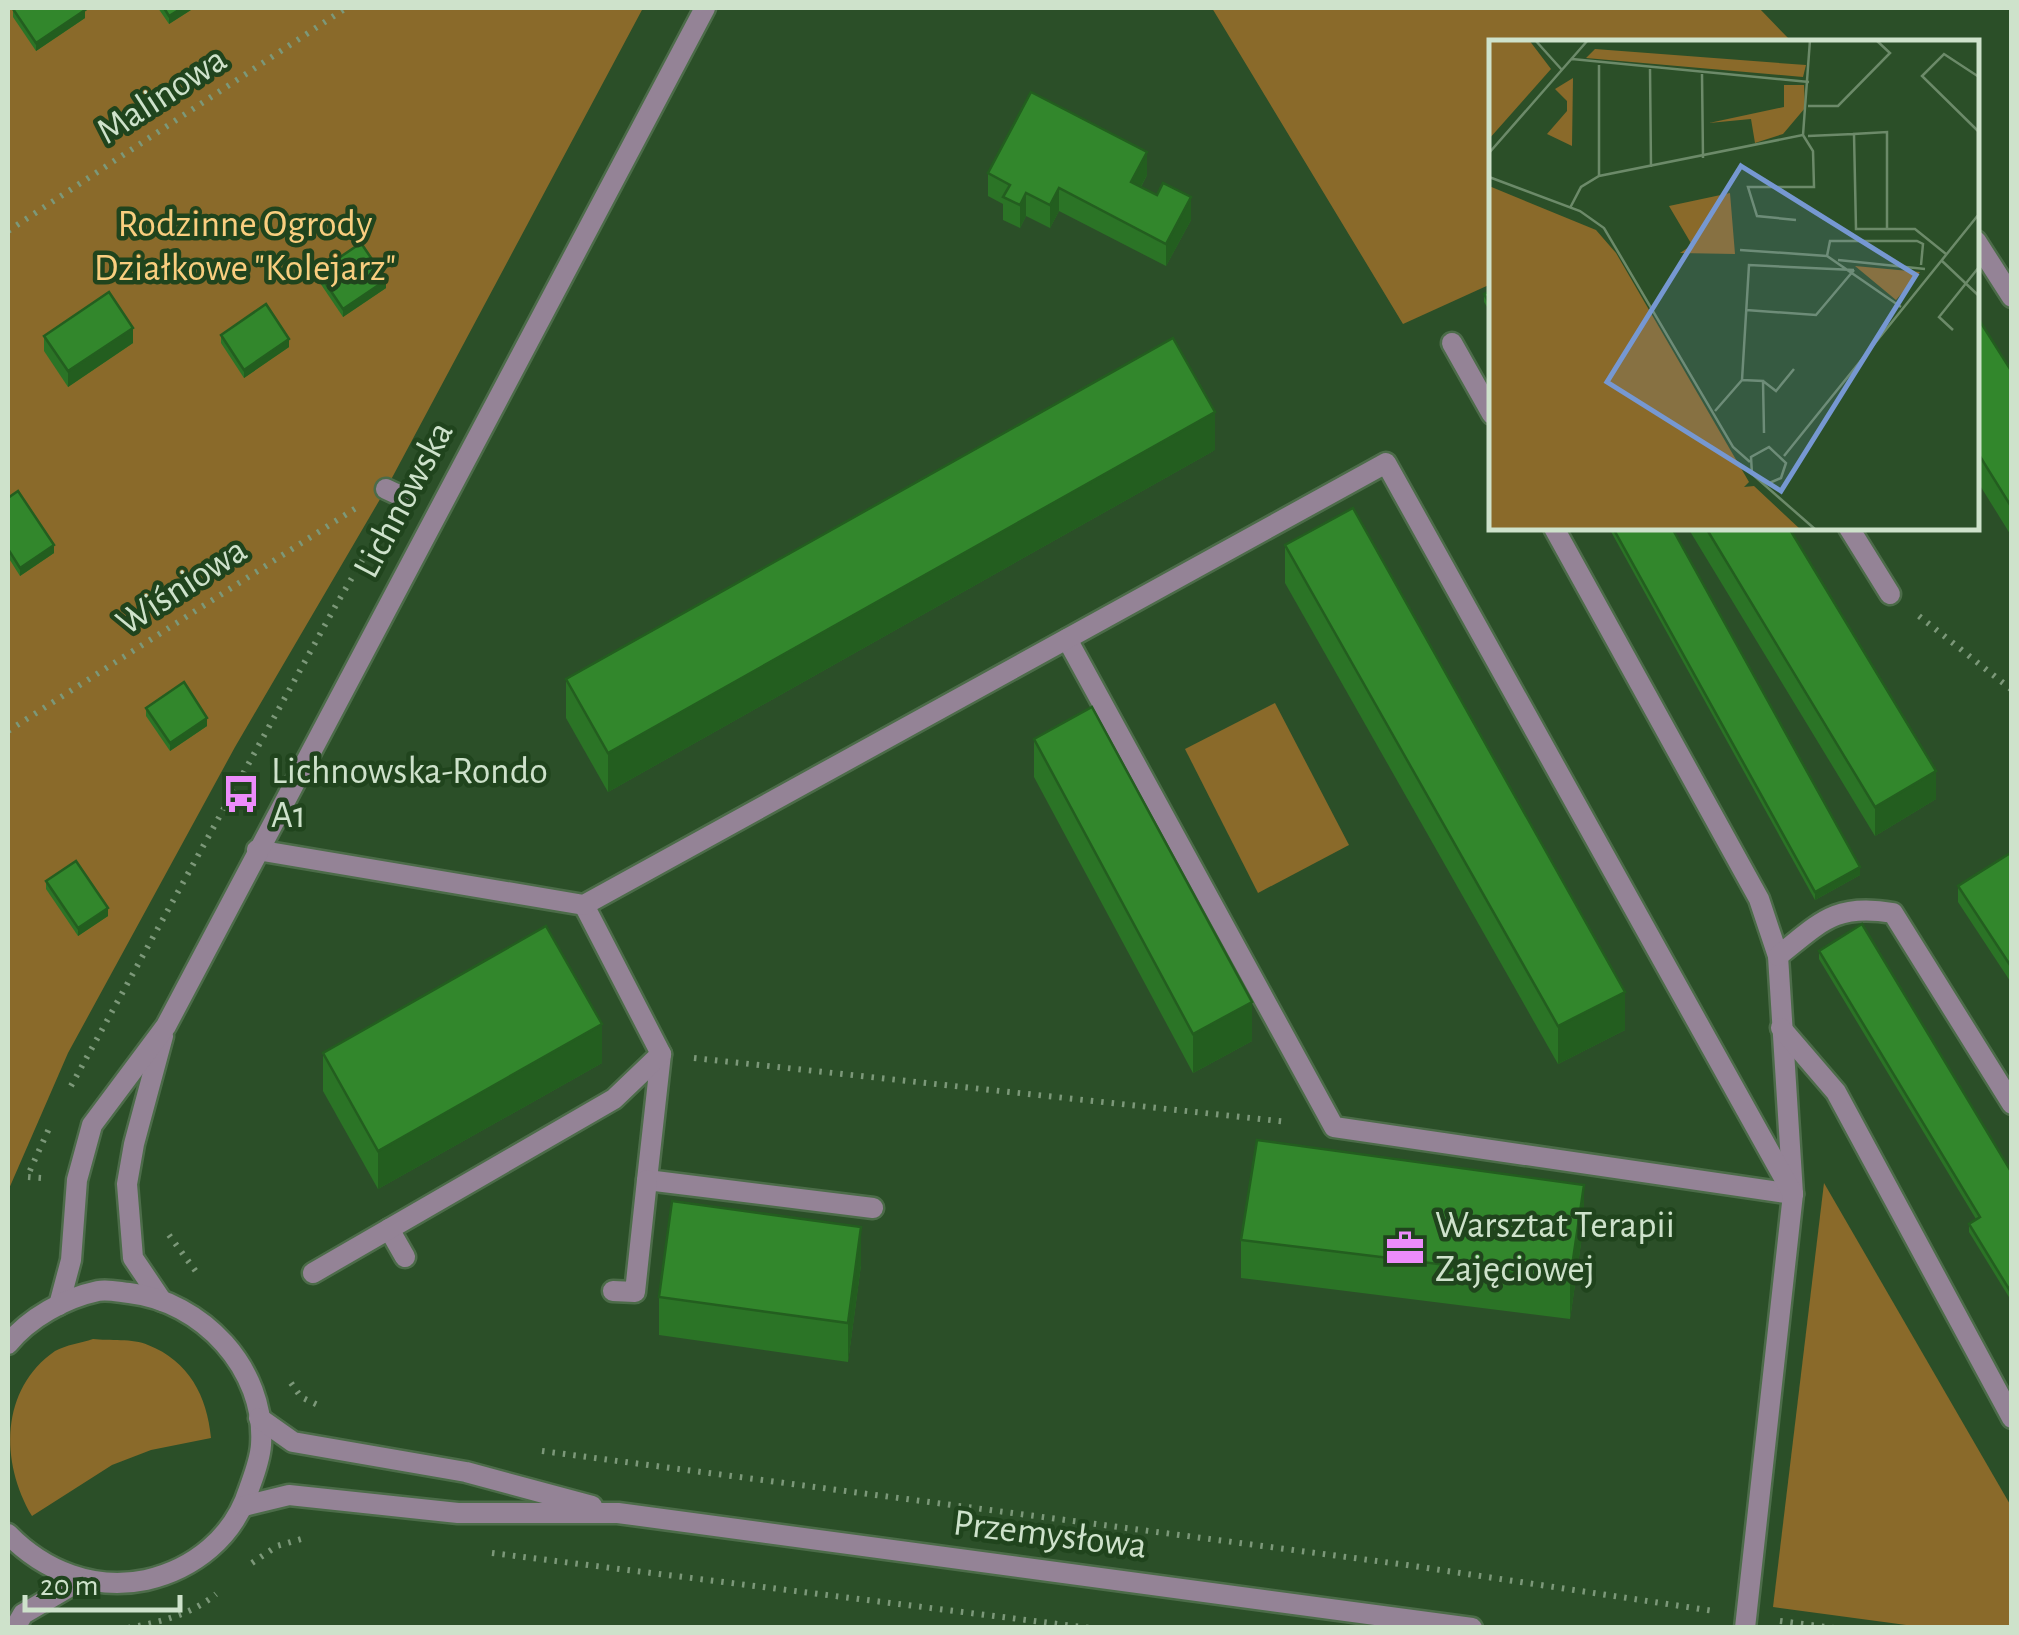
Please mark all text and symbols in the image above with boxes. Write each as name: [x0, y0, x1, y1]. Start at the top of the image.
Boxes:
street label: Malinowa: [90, 40, 234, 152]
inset map: [1489, 40, 1979, 530]
park label: Rodzinne Ogrody Działkowe "Kolejarz": [94, 206, 396, 288]
street label: Lichnowska: [347, 416, 461, 584]
street label: Wiśniowa: [110, 531, 254, 643]
place label: Lichnowska-Rondo A1: [271, 753, 548, 835]
bus stop icon: Lichnowska-Rondo A1: [220, 773, 262, 815]
place label: Warsztat Terapii Zajęciowej: [1435, 1207, 1675, 1289]
office icon: Warsztat Terapii Zajęciowej: [1384, 1227, 1426, 1269]
street label: Przemysłowa: [951, 1504, 1149, 1566]
scale bar: [25, 1550, 180, 1612]
text: 20 m: [40, 1571, 98, 1601]

